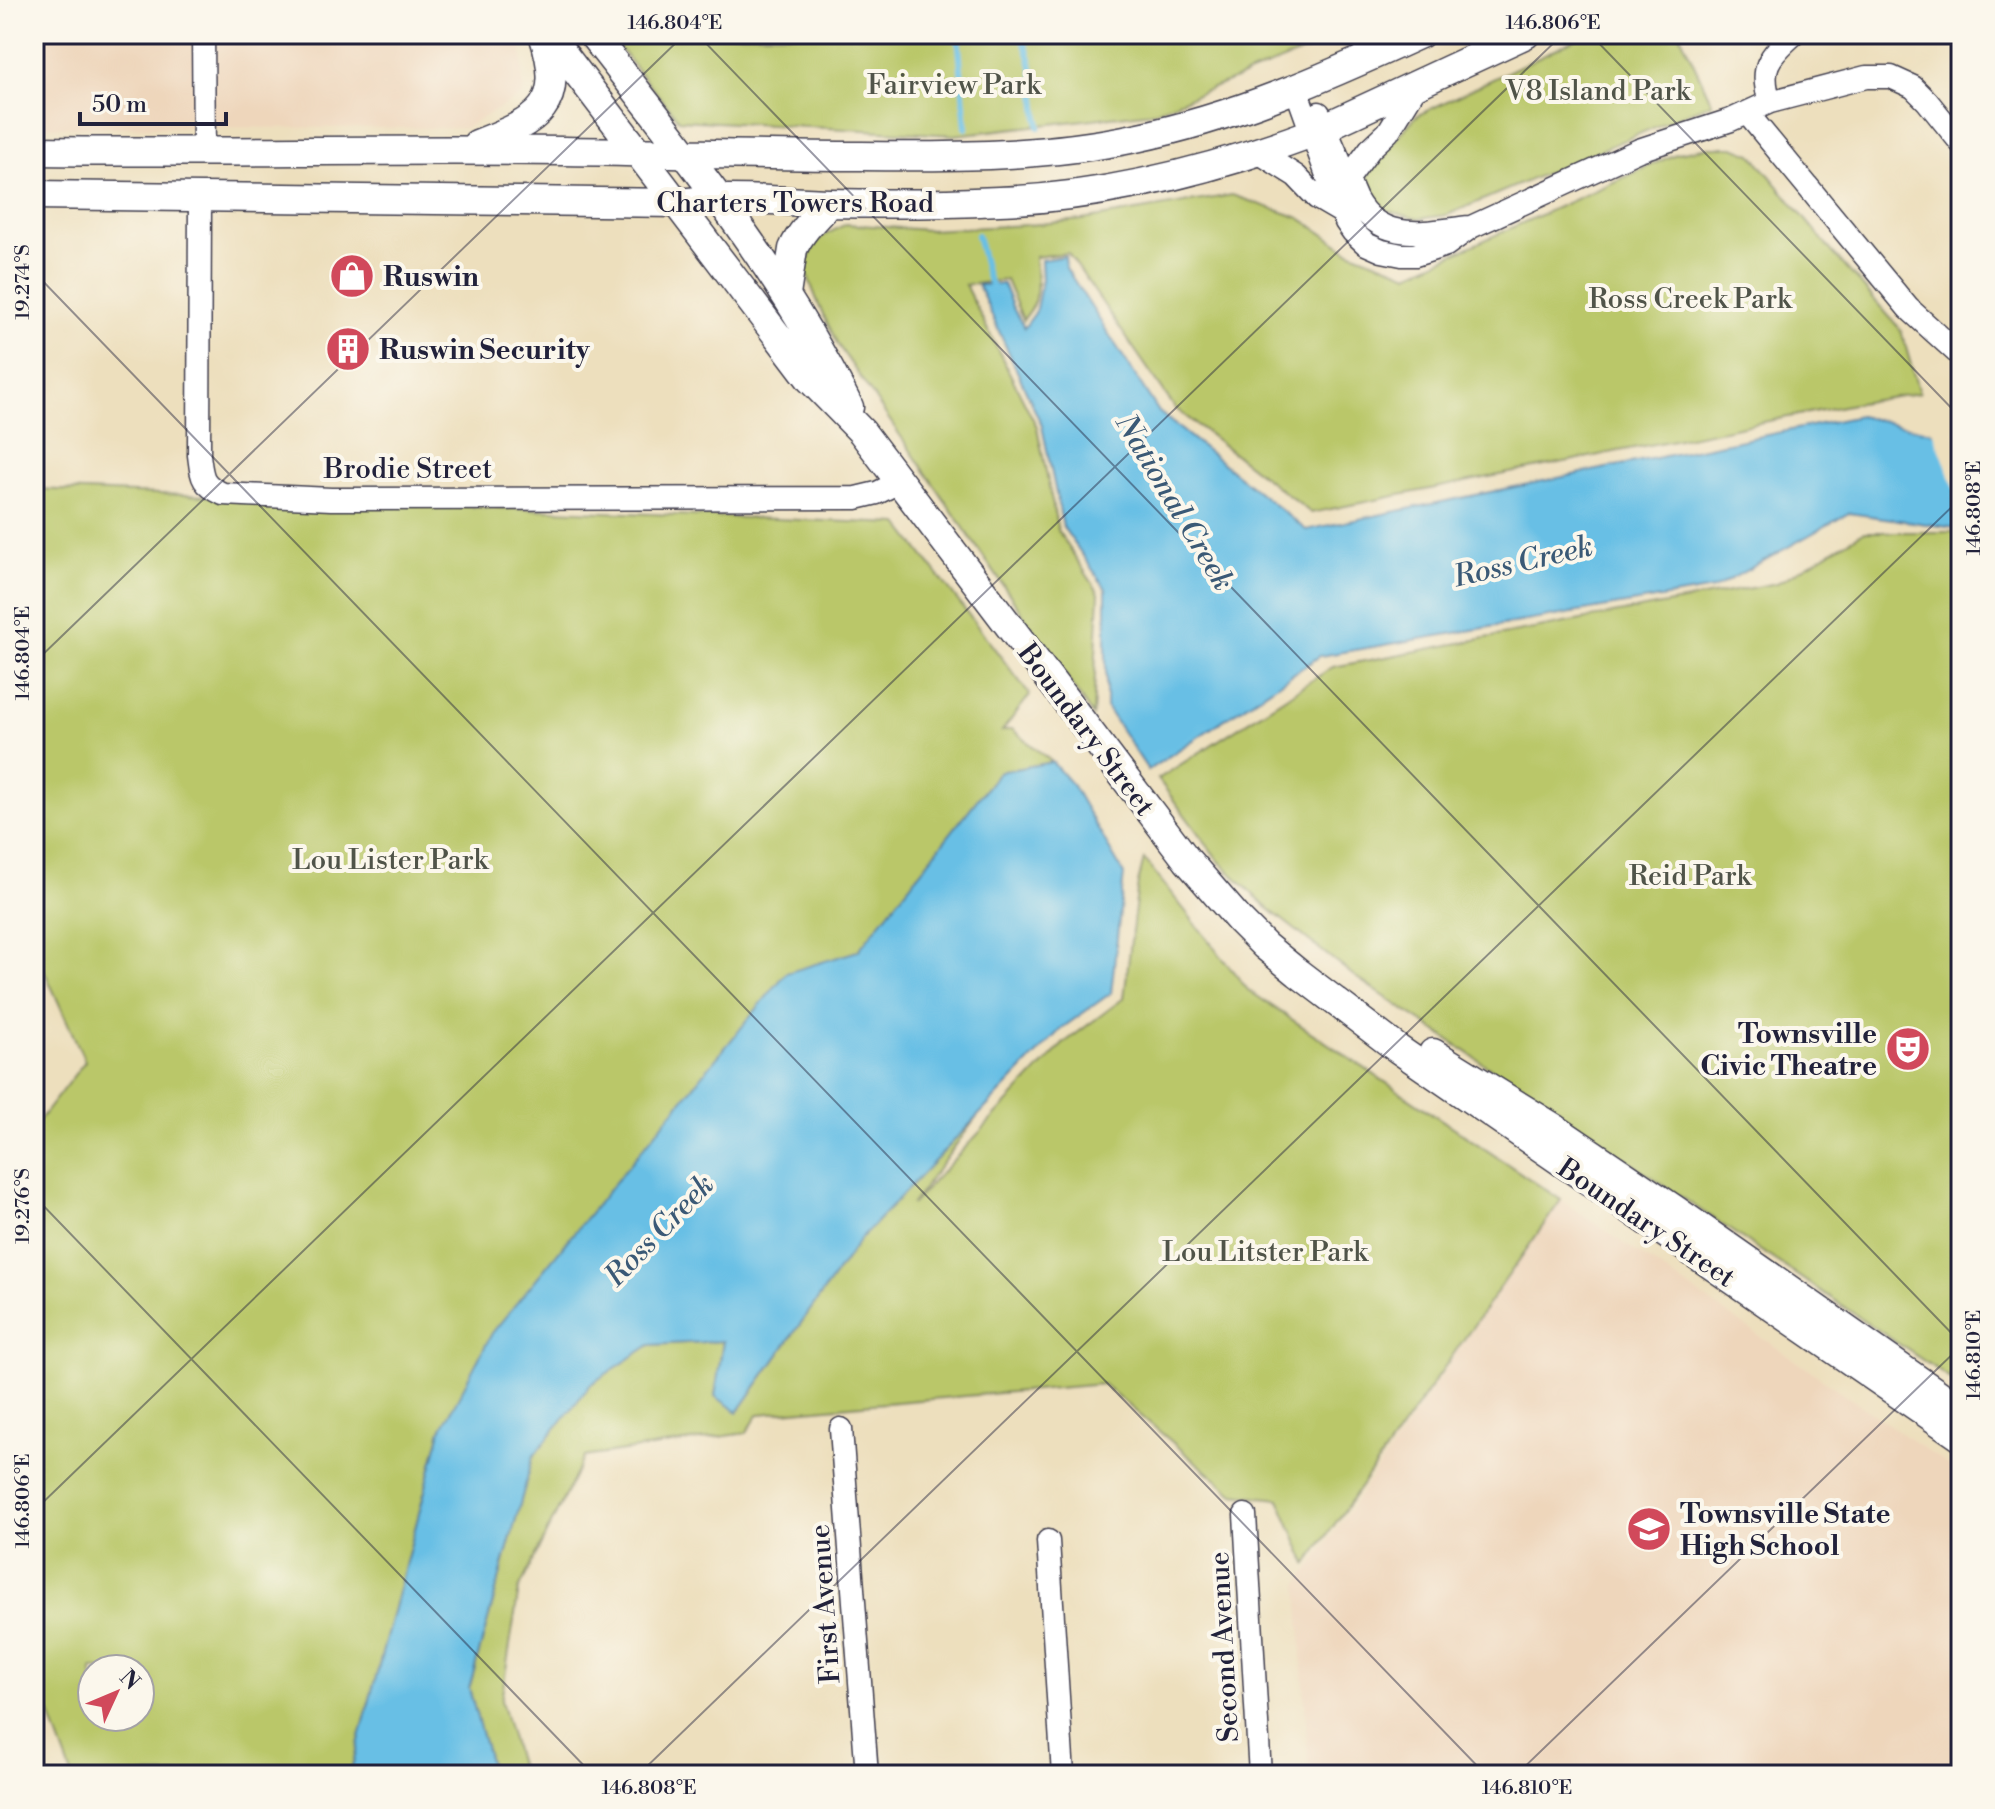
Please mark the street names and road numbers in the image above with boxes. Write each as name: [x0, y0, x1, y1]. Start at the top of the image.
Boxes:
street label: Charters Towers Road: [656, 186, 934, 221]
street label: Brodie Street: [323, 452, 492, 487]
street label: Boundary Street: [1009, 636, 1162, 823]
street label: Boundary Street: [1550, 1150, 1742, 1296]
street label: First Avenue: [802, 1523, 849, 1685]
street label: Second Avenue: [1202, 1551, 1247, 1743]

